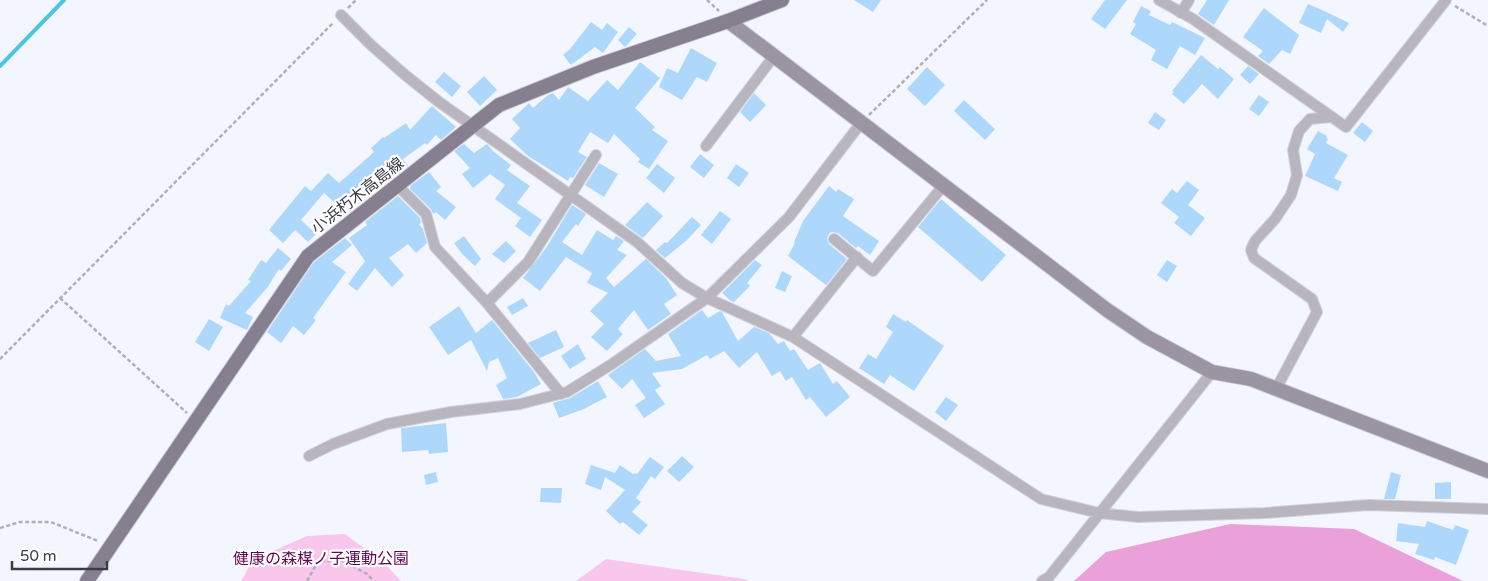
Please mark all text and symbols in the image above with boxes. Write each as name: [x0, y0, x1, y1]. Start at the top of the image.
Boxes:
street label: 小浜朽木高島線: [307, 153, 408, 238]
scale bar: [12, 538, 108, 570]
text: 50 m: [20, 547, 57, 565]
park label: 健康の森楳ノ子運動公園: [233, 549, 409, 569]

